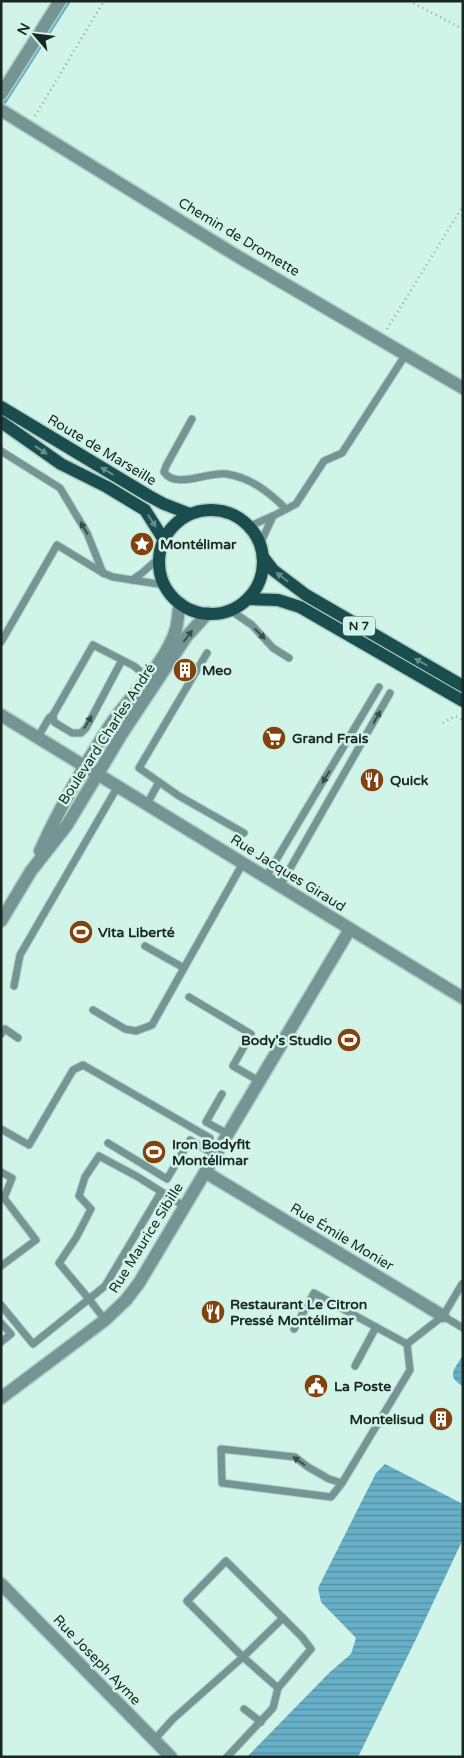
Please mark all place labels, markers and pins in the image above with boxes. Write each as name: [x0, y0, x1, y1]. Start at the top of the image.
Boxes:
place icon: Montélimar: [129, 531, 155, 557]
place label: Montélimar: [160, 536, 237, 553]
building icon: Meo: [172, 657, 198, 683]
place label: Meo: [202, 662, 232, 679]
supermarket icon: Grand Frais: [261, 725, 287, 751]
place label: Grand Frais: [292, 730, 369, 747]
restaurant icon: Quick: [359, 767, 385, 793]
place label: Quick: [390, 772, 429, 789]
sports icon: Vita Liberté: [68, 919, 94, 945]
place label: Vita Liberté: [98, 924, 175, 941]
sports icon: Body's Studio: [336, 1027, 362, 1053]
place label: Body's Studio: [241, 1032, 332, 1049]
place label: Iron Bodyfit Montélimar: [172, 1136, 251, 1169]
sports icon: Iron Bodyfit Montélimar: [141, 1139, 167, 1165]
place label: Restaurant Le Citron Pressé Montélimar: [230, 1296, 367, 1329]
restaurant icon: Restaurant Le Citron Pressé Montélimar: [200, 1299, 226, 1325]
public building icon: La Poste: [303, 1373, 329, 1399]
place label: La Poste: [334, 1378, 391, 1395]
building icon: Montelisud: [428, 1406, 454, 1432]
place label: Montelisud: [350, 1411, 424, 1428]

